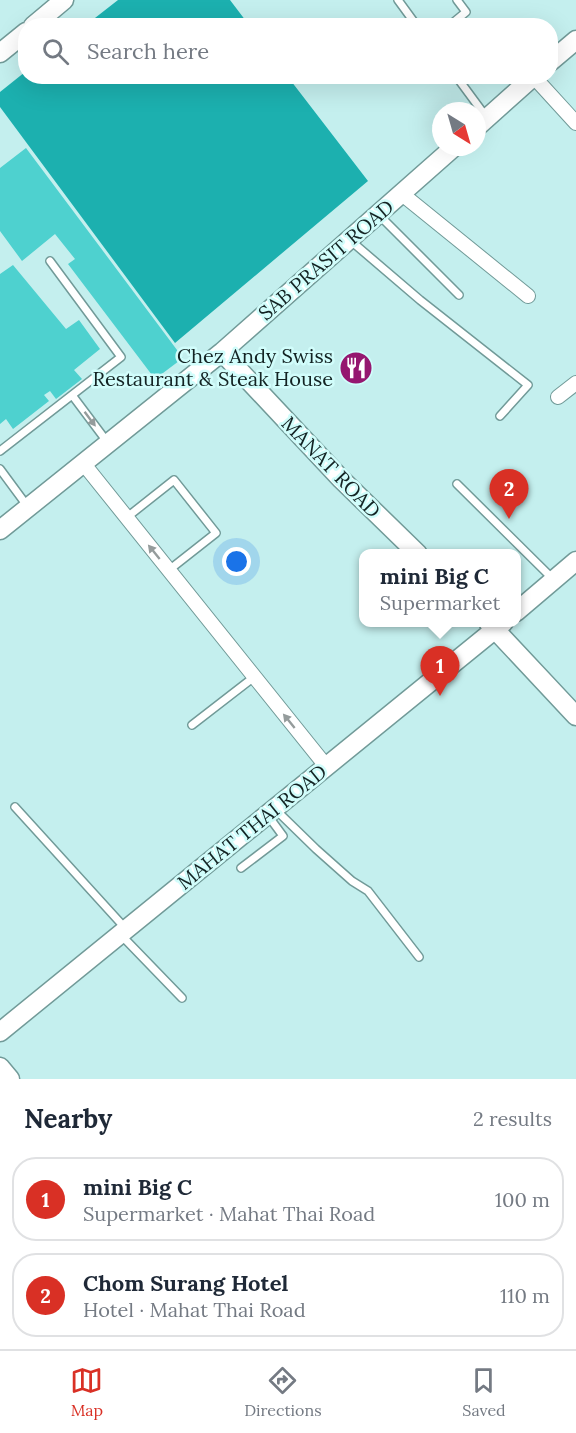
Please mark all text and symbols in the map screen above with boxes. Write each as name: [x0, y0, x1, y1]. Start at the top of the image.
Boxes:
search box: [18, 18, 558, 84]
icon: search: [39, 35, 72, 68]
text: Search here: [87, 37, 209, 65]
north arrow: [432, 102, 486, 156]
street label: SAB PRASIT ROAD: [253, 194, 399, 325]
place label: Chez Andy Swiss Restaurant & Steak House: [93, 343, 333, 391]
restaurant icon: Chez Andy Swiss Restaurant & Steak House: [338, 350, 374, 386]
one-way arrow: [84, 411, 97, 427]
street label: MANAT ROAD: [277, 411, 386, 523]
pin: 2: [490, 470, 528, 519]
one-way arrow: [148, 545, 161, 560]
your location: [222, 547, 251, 576]
popup: [359, 549, 521, 627]
text: mini Big C: [380, 562, 489, 590]
text: Supermarket: [380, 590, 500, 615]
pin: 1: [420, 646, 460, 696]
one-way arrow: [284, 713, 296, 728]
street label: MAHAT THAI ROAD: [172, 759, 331, 895]
text: Nearby: [24, 1102, 112, 1135]
text: 2 results: [473, 1106, 552, 1131]
text: mini Big C: [83, 1173, 192, 1201]
text: 1: [41, 1187, 50, 1212]
text: 100 m: [495, 1187, 550, 1212]
text: Supermarket · Mahat Thai Road: [83, 1201, 375, 1226]
text: Chom Surang Hotel: [83, 1269, 288, 1297]
text: 2: [40, 1283, 51, 1308]
text: 110 m: [500, 1283, 550, 1308]
text: Hotel · Mahat Thai Road: [83, 1297, 306, 1322]
tab: Map: [70, 1364, 103, 1420]
tab: Directions: [244, 1364, 322, 1420]
tab: Saved: [462, 1364, 506, 1420]

